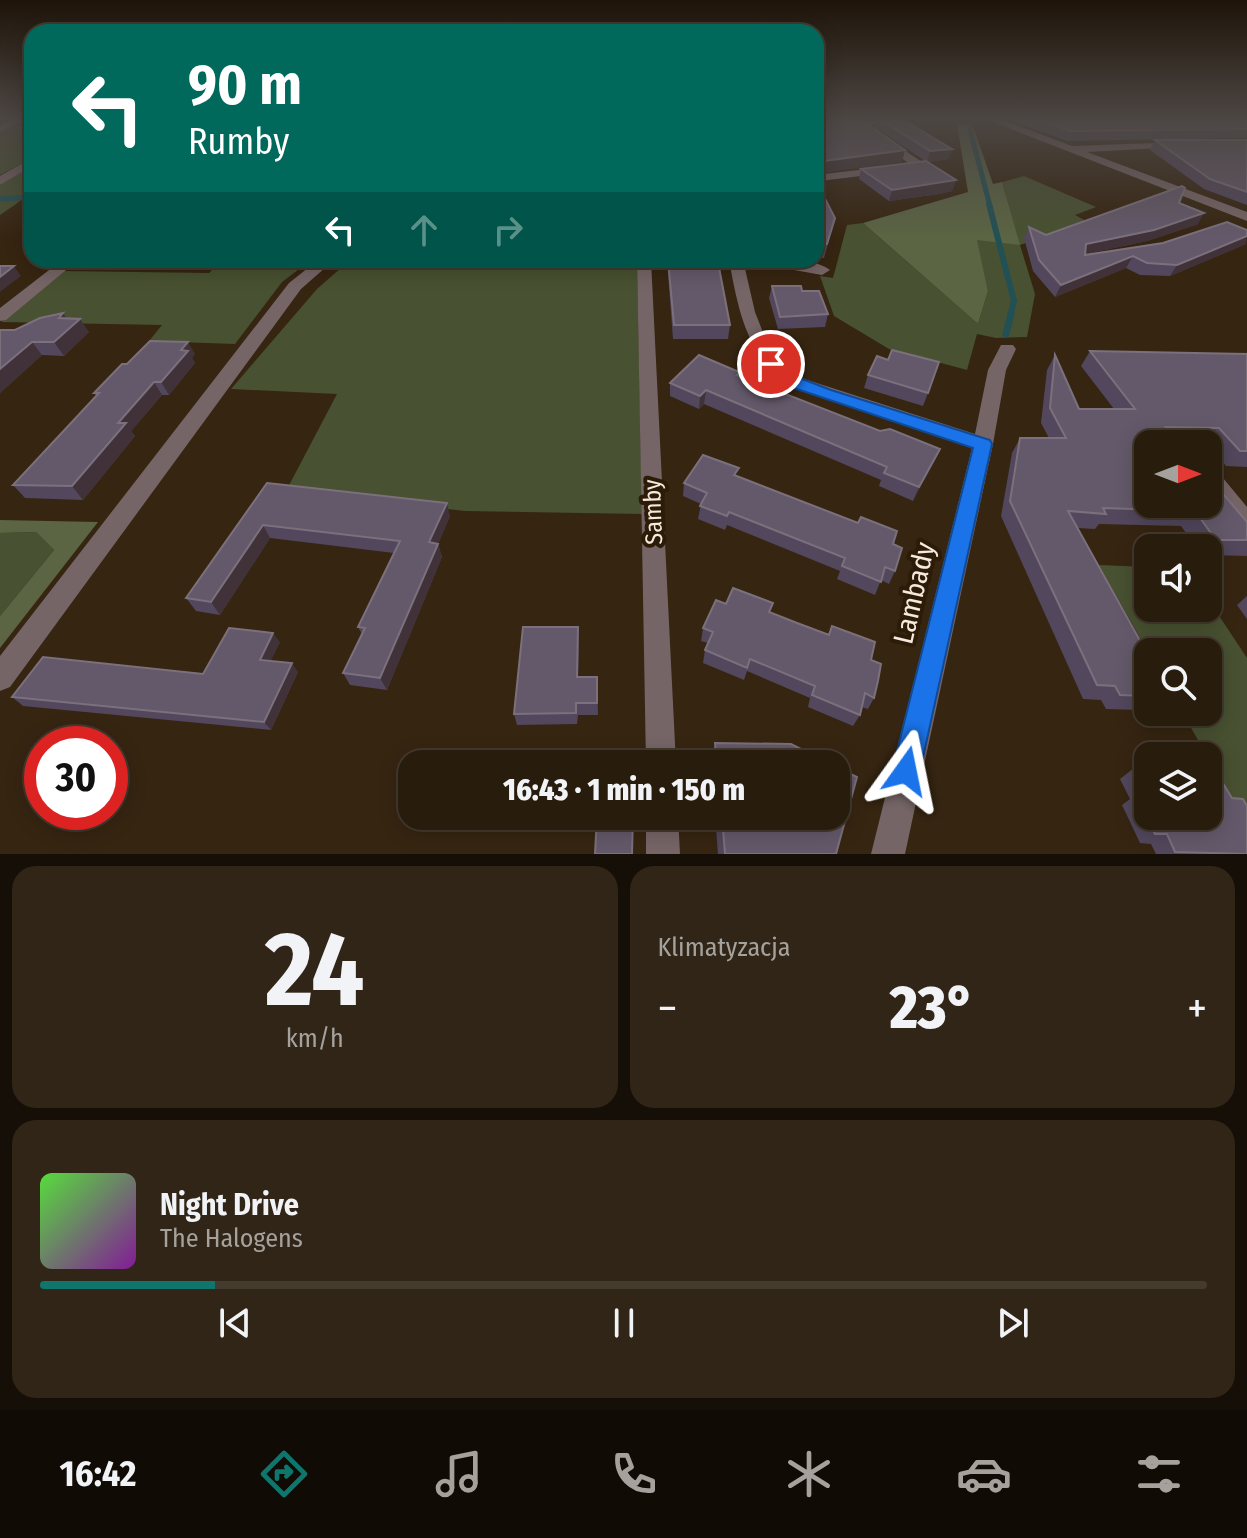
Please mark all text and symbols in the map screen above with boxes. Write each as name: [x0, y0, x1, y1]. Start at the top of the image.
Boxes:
text: 90 m: [188, 52, 302, 119]
icon: left: [56, 56, 160, 160]
text: Rumby: [188, 120, 289, 164]
icon: left: [318, 208, 362, 252]
icon: ahead: [402, 208, 446, 252]
icon: right: [486, 208, 530, 252]
pin: [737, 330, 805, 398]
icon: arrive: [749, 342, 793, 386]
north arrow: [1134, 430, 1222, 518]
map controls: [1134, 430, 1222, 830]
street label: Samby: [638, 478, 668, 545]
button: sound: [1134, 534, 1222, 622]
street label: Lambady: [886, 538, 942, 647]
button: search: [1134, 638, 1222, 726]
speed limit sign: 30: [24, 726, 128, 830]
position arrow: [864, 729, 948, 813]
button: layers: [1134, 742, 1222, 830]
text: 16:43 · 1 min · 150 m: [503, 772, 745, 808]
text: 24: [265, 908, 365, 1033]
text: Klimatyzacja: [658, 932, 791, 963]
text: 23°: [890, 972, 975, 1044]
text: −: [658, 982, 677, 1035]
text: +: [1187, 982, 1207, 1035]
text: km/h: [286, 1023, 344, 1054]
text: Night Drive: [160, 1187, 299, 1223]
text: The Halogens: [160, 1223, 303, 1254]
icon: previous: [213, 1301, 257, 1345]
icon: pause: [602, 1301, 646, 1345]
icon: next: [991, 1301, 1035, 1345]
icon: directions: [256, 1446, 312, 1502]
icon: music: [431, 1446, 487, 1502]
icon: phone: [606, 1446, 662, 1502]
icon: climate: [781, 1446, 837, 1502]
icon: car: [956, 1446, 1012, 1502]
icon: filters: [1131, 1446, 1187, 1502]
text: 16:42: [60, 1452, 136, 1496]

